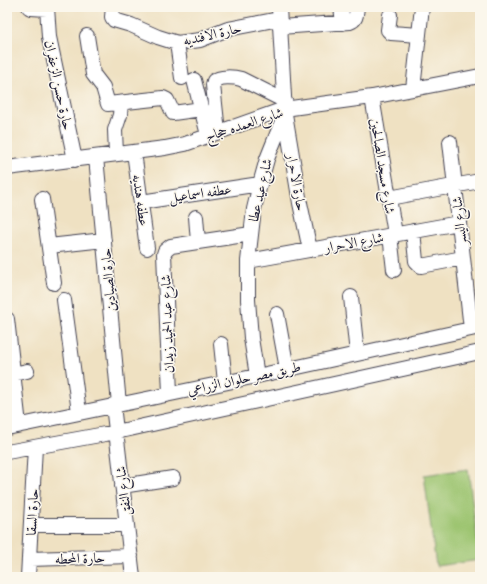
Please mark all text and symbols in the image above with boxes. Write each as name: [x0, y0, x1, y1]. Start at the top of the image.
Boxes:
street label: حارة الافنديه: [181, 19, 243, 49]
street label: حارة حسن الزعفران: [40, 38, 77, 132]
street label: شارع العمده حجاج: [203, 103, 287, 149]
street label: شارع مسجد الصالحين: [364, 117, 399, 216]
street label: حارة الاحرار: [283, 150, 311, 212]
street label: شارع عيد عطا: [244, 157, 279, 224]
street label: عطفه هنديه: [128, 173, 154, 227]
street label: عطفه اسماعيل: [168, 180, 233, 208]
street label: شارع اليسر: [447, 195, 474, 248]
street label: شارع الاحرار: [321, 228, 386, 259]
street label: حارة الصيادين: [96, 248, 120, 312]
street label: شارع عبد الحميد زيدان: [156, 274, 181, 373]
street label: طريق مصر حلوان الزراعي: [186, 357, 303, 402]
street label: شارع النفق: [111, 465, 138, 517]
street label: حارة السقا: [22, 488, 42, 536]
street label: حارة المحطه: [55, 548, 105, 568]

